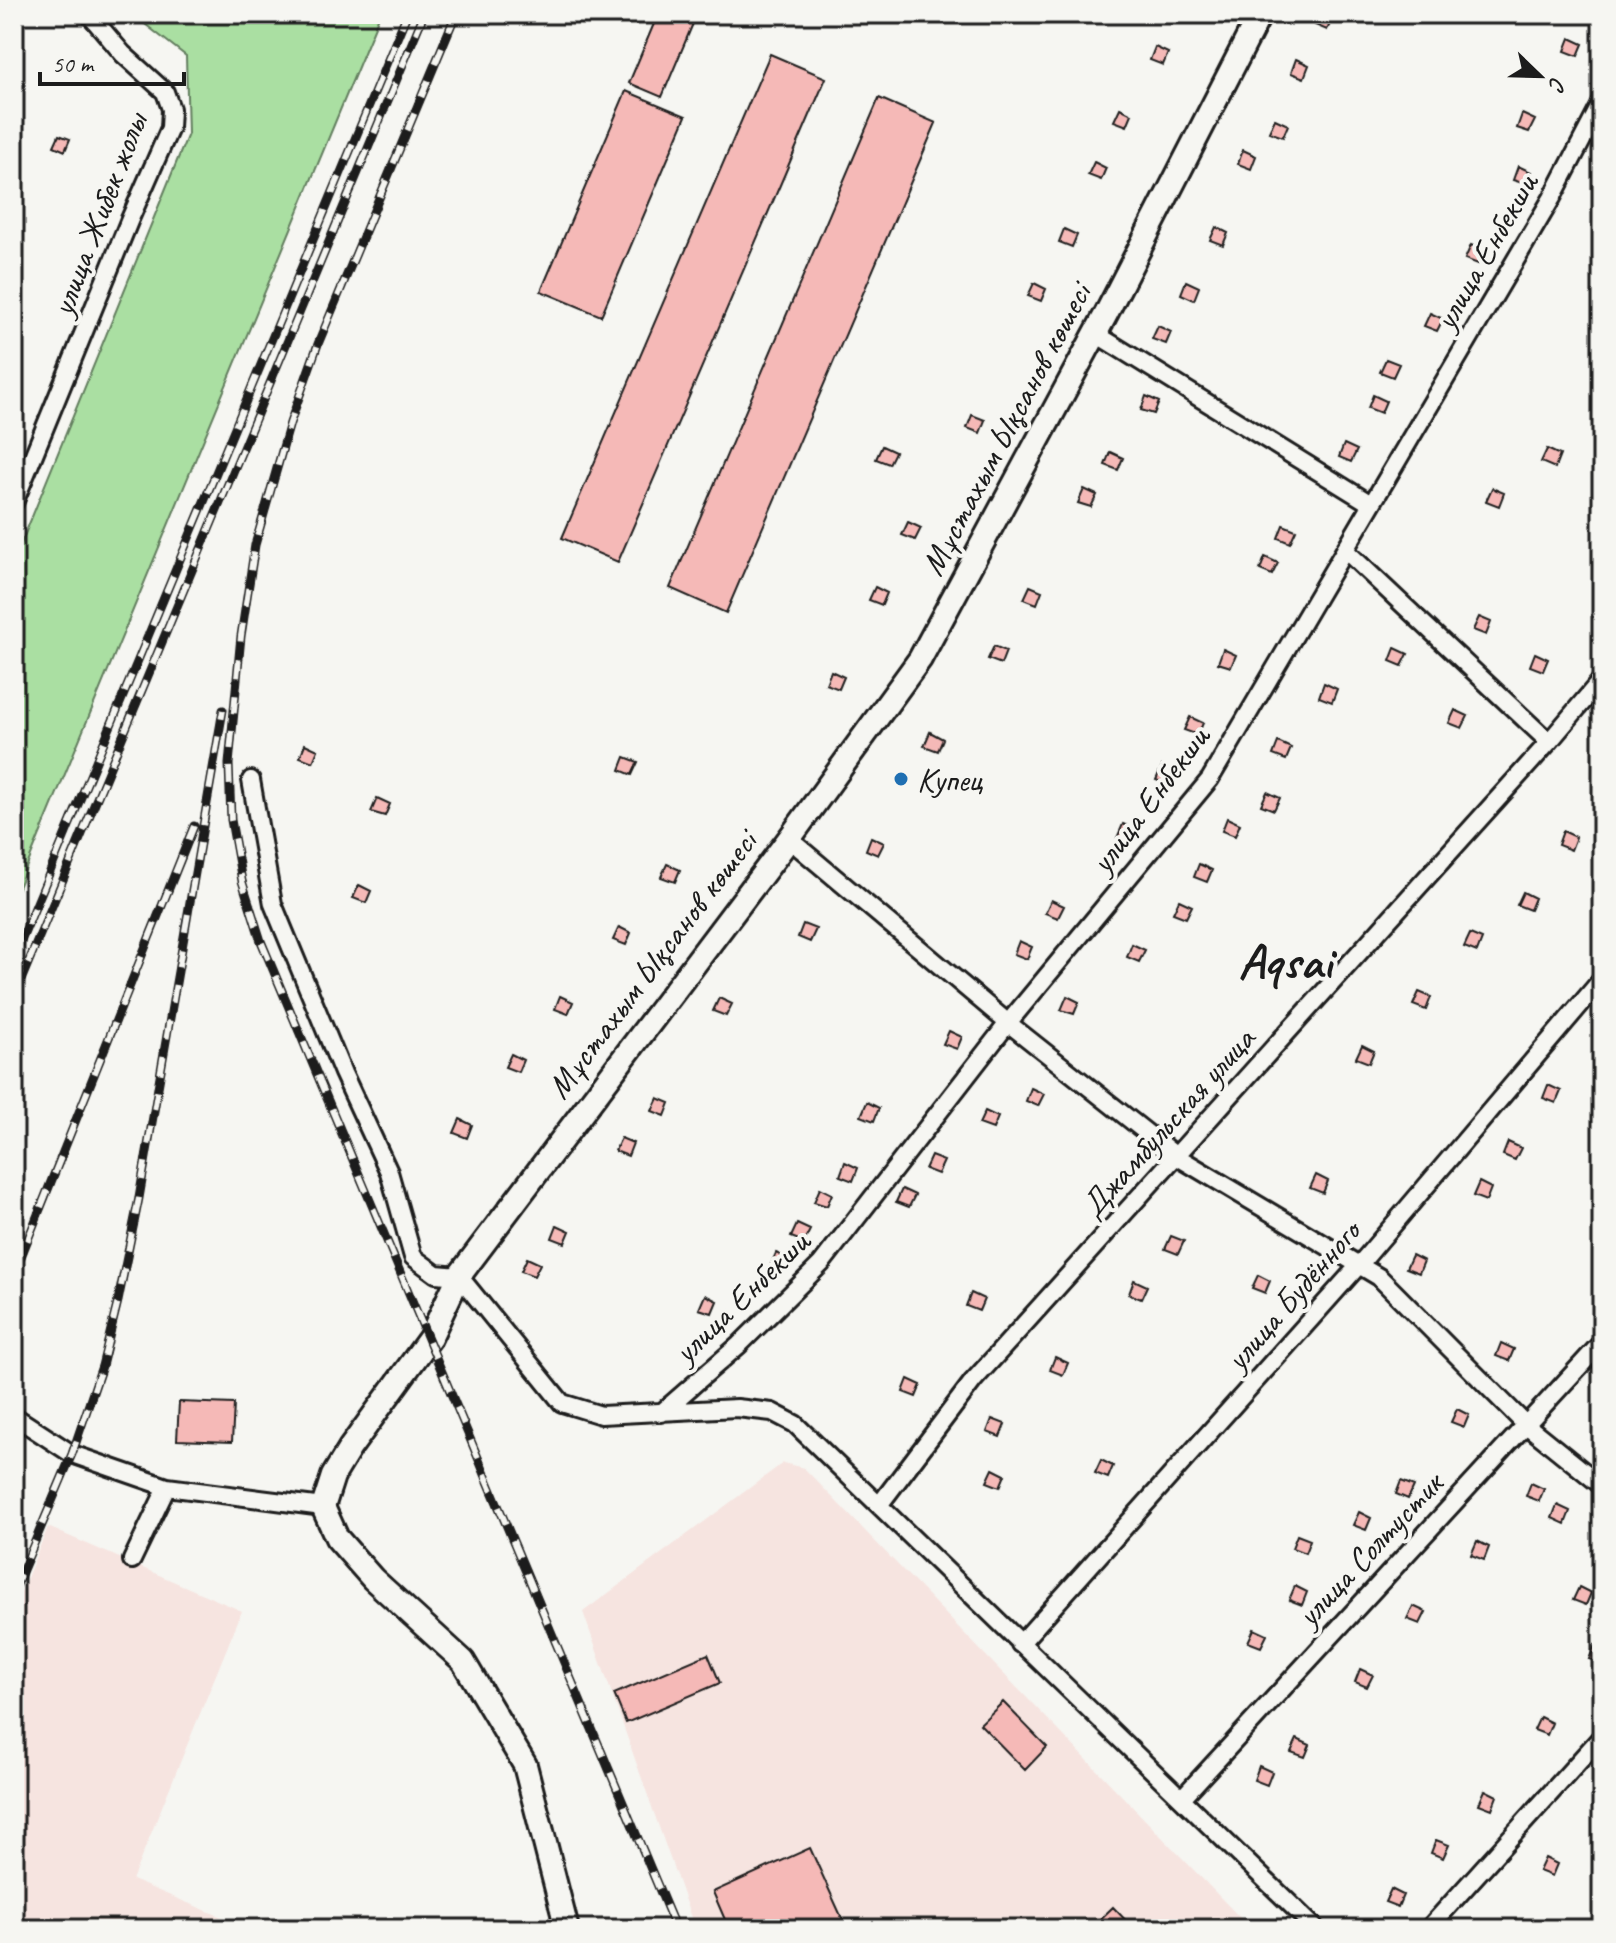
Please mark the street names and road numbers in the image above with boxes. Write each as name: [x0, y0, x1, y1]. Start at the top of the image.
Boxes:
street label: улица Жибек жолы: [39, 104, 158, 323]
street label: улица Енбекши: [1422, 164, 1548, 339]
street label: Мұстахым Ықсанов көшесі: [910, 273, 1102, 582]
street label: улица Енбекши: [1079, 715, 1220, 883]
street label: Мұстахым Ықсанов көшесі: [537, 819, 768, 1107]
street label: Джамбульская улица: [1071, 1017, 1265, 1226]
street label: улица Будённого: [1214, 1208, 1372, 1381]
street label: улица Енбекши: [662, 1219, 820, 1374]
street label: улица Солтустик: [1285, 1460, 1454, 1637]

